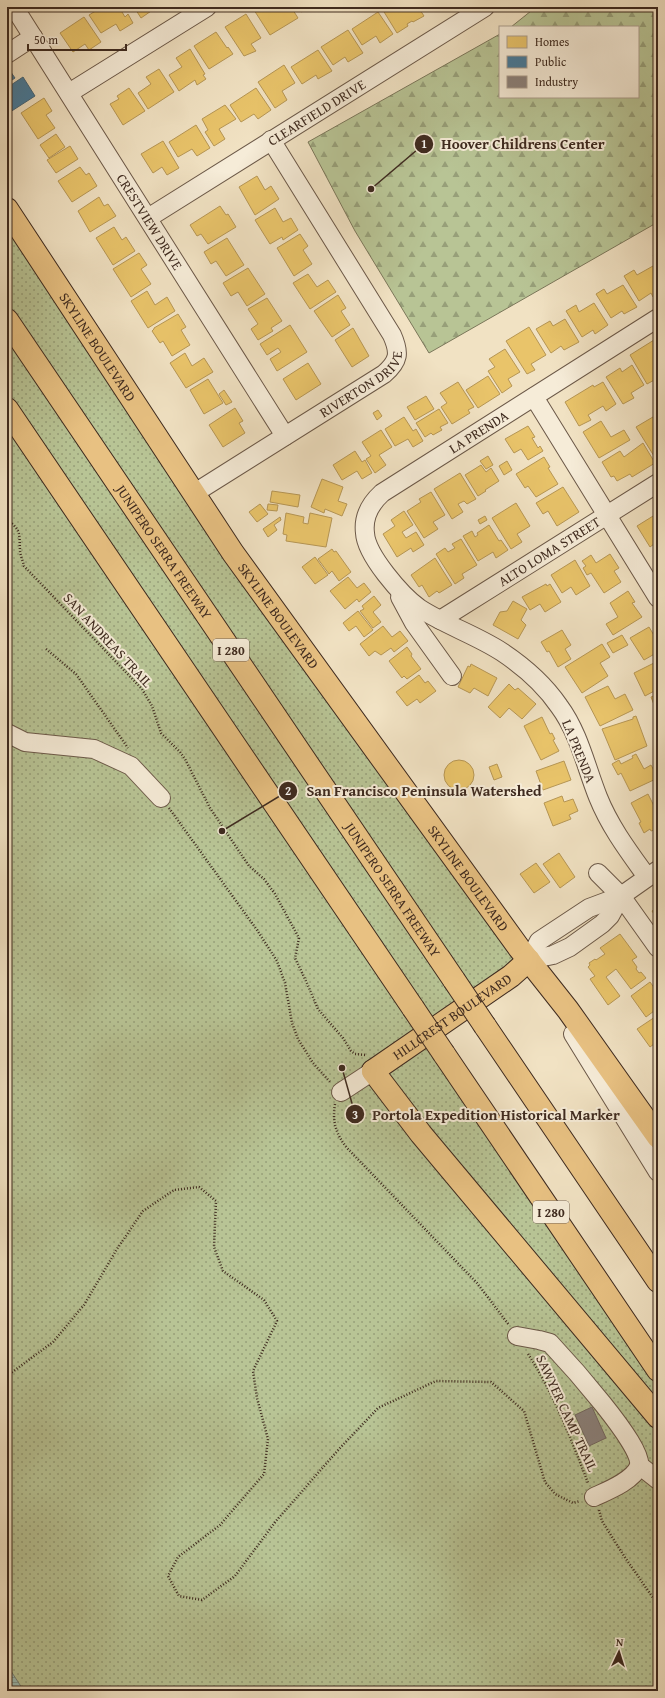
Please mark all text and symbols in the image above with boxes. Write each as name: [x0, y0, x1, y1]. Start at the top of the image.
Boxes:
scale bar: [28, 26, 126, 52]
legend: [499, 26, 639, 98]
text: 50 m: [34, 31, 58, 48]
text: Homes: [535, 33, 570, 50]
text: Public: [535, 53, 567, 70]
text: Industry: [535, 73, 578, 90]
street label: CLEARFIELD DRIVE: [264, 74, 369, 151]
callout: Hoover Childrens Center: [414, 131, 613, 158]
text: Hoover Childrens Center: [441, 133, 605, 154]
text: 1: [421, 135, 427, 152]
street label: CRESTVIEW DRIVE: [112, 170, 188, 274]
street label: SKYLINE BOULEVARD: [55, 289, 141, 405]
street label: RIVERTON DRIVE: [315, 350, 407, 422]
street label: LA PRENDA: [445, 405, 512, 458]
street label: JUNIPERO SERRA FREEWAY: [110, 479, 217, 624]
street label: ALTO LOMA STREET: [494, 512, 604, 591]
street label: SKYLINE BOULEVARD: [233, 559, 324, 673]
street label: SAN ANDREAS TRAIL: [59, 588, 157, 692]
road number: I 280: [213, 639, 249, 661]
street label: LA PRENDA: [557, 716, 601, 786]
callout: San Francisco Peninsula Watershed: [278, 778, 550, 805]
text: San Francisco Peninsula Watershed: [306, 780, 542, 801]
text: 2: [285, 782, 291, 799]
street label: JUNIPERO SERRA FREEWAY: [339, 817, 446, 961]
street label: SKYLINE BOULEVARD: [423, 821, 514, 935]
street label: HILLCREST BOULEVARD: [389, 969, 516, 1065]
callout: Portola Expedition Historical Marker: [345, 1101, 628, 1128]
text: Portola Expedition Historical Marker: [372, 1104, 620, 1125]
text: 3: [352, 1106, 358, 1123]
road number: I 280: [533, 1201, 569, 1223]
street label: SAWYER CAMP TRAIL: [531, 1352, 603, 1475]
north arrow: [599, 1632, 639, 1672]
text: N: [615, 1634, 625, 1650]

